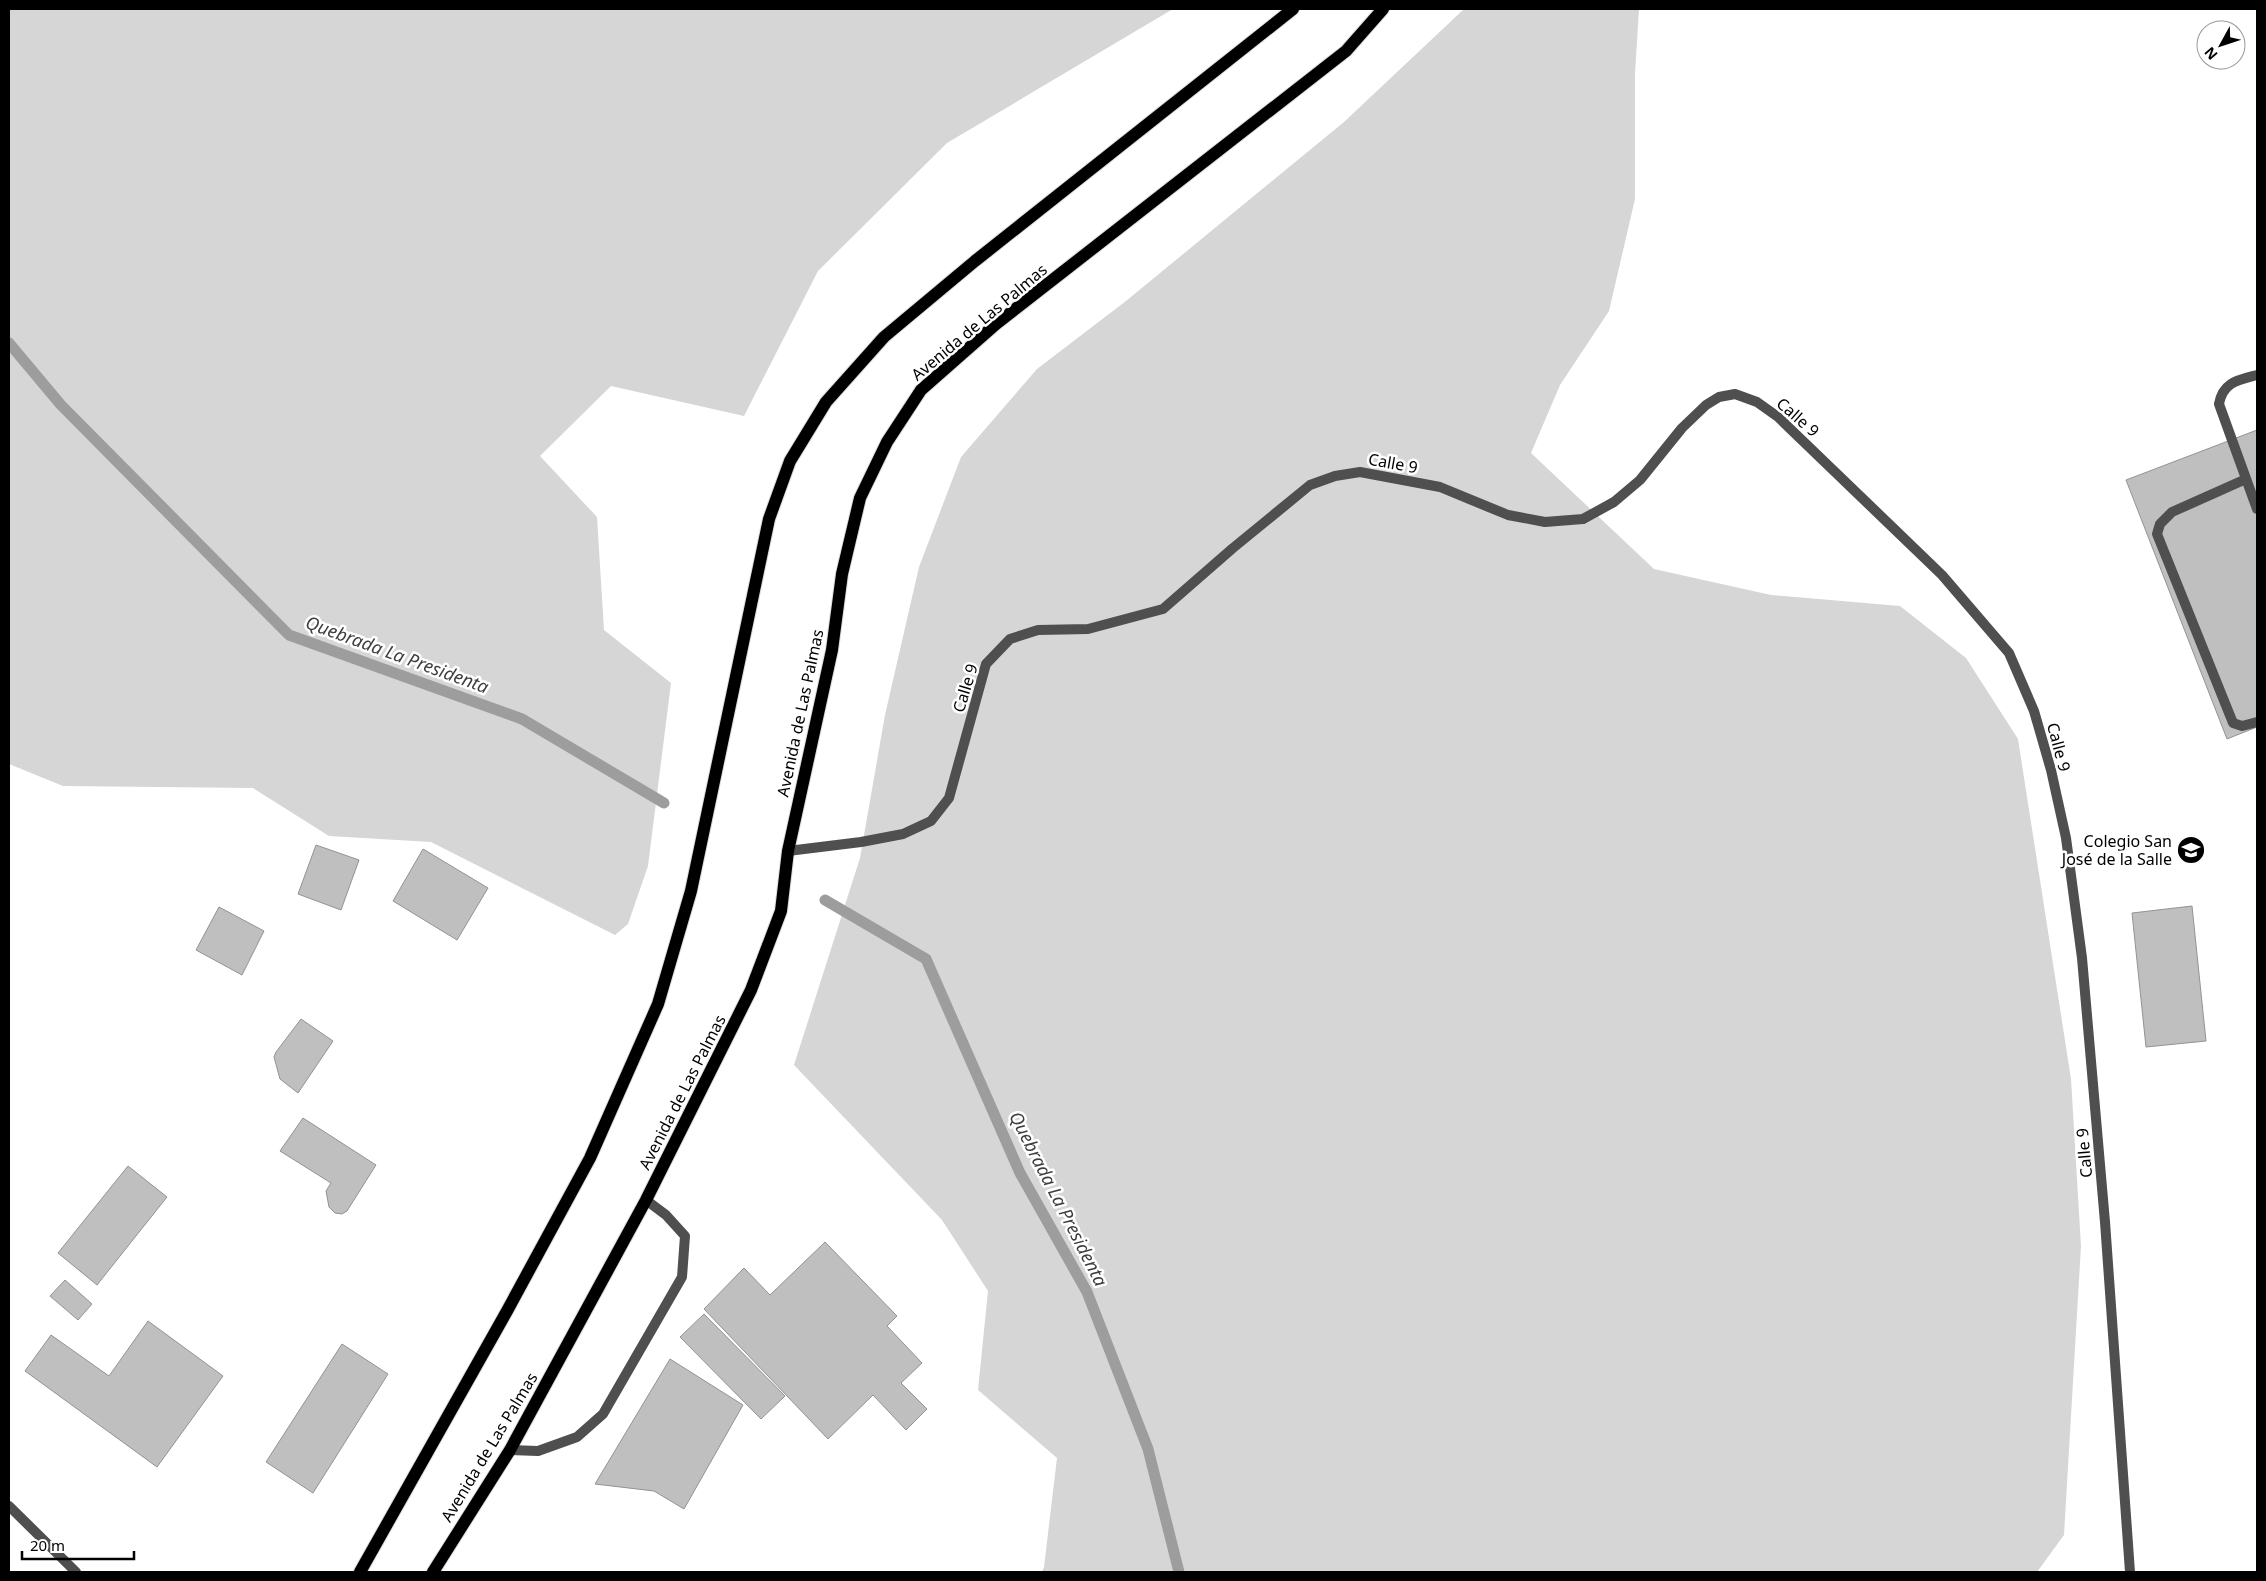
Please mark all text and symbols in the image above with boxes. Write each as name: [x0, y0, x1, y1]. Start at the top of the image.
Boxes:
north arrow: [2196, 20, 2246, 70]
text: N: [2200, 43, 2222, 64]
street label: Avenida de Las Palmas: [906, 259, 1052, 385]
street label: Calle 9: [1772, 392, 1824, 442]
street label: Calle 9: [1367, 448, 1419, 478]
water label: Quebrada La Presidenta: [303, 610, 492, 698]
street label: Avenida de Las Palmas: [771, 627, 829, 799]
street label: Calle 9: [947, 661, 983, 715]
street label: Calle 9: [2042, 720, 2076, 774]
place label: Colegio San José de la Salle: [2060, 830, 2172, 870]
school or university icon: Colegio San José de la Salle: [2176, 835, 2206, 865]
street label: Avenida de Las Palmas: [633, 1011, 731, 1173]
water label: Quebrada La Presidenta: [1004, 1107, 1113, 1290]
street label: Calle 9: [2071, 1127, 2097, 1179]
street label: Avenida de Las Palmas: [436, 1368, 542, 1526]
scale bar: [22, 1528, 135, 1560]
text: 20 m: [30, 1535, 65, 1555]

